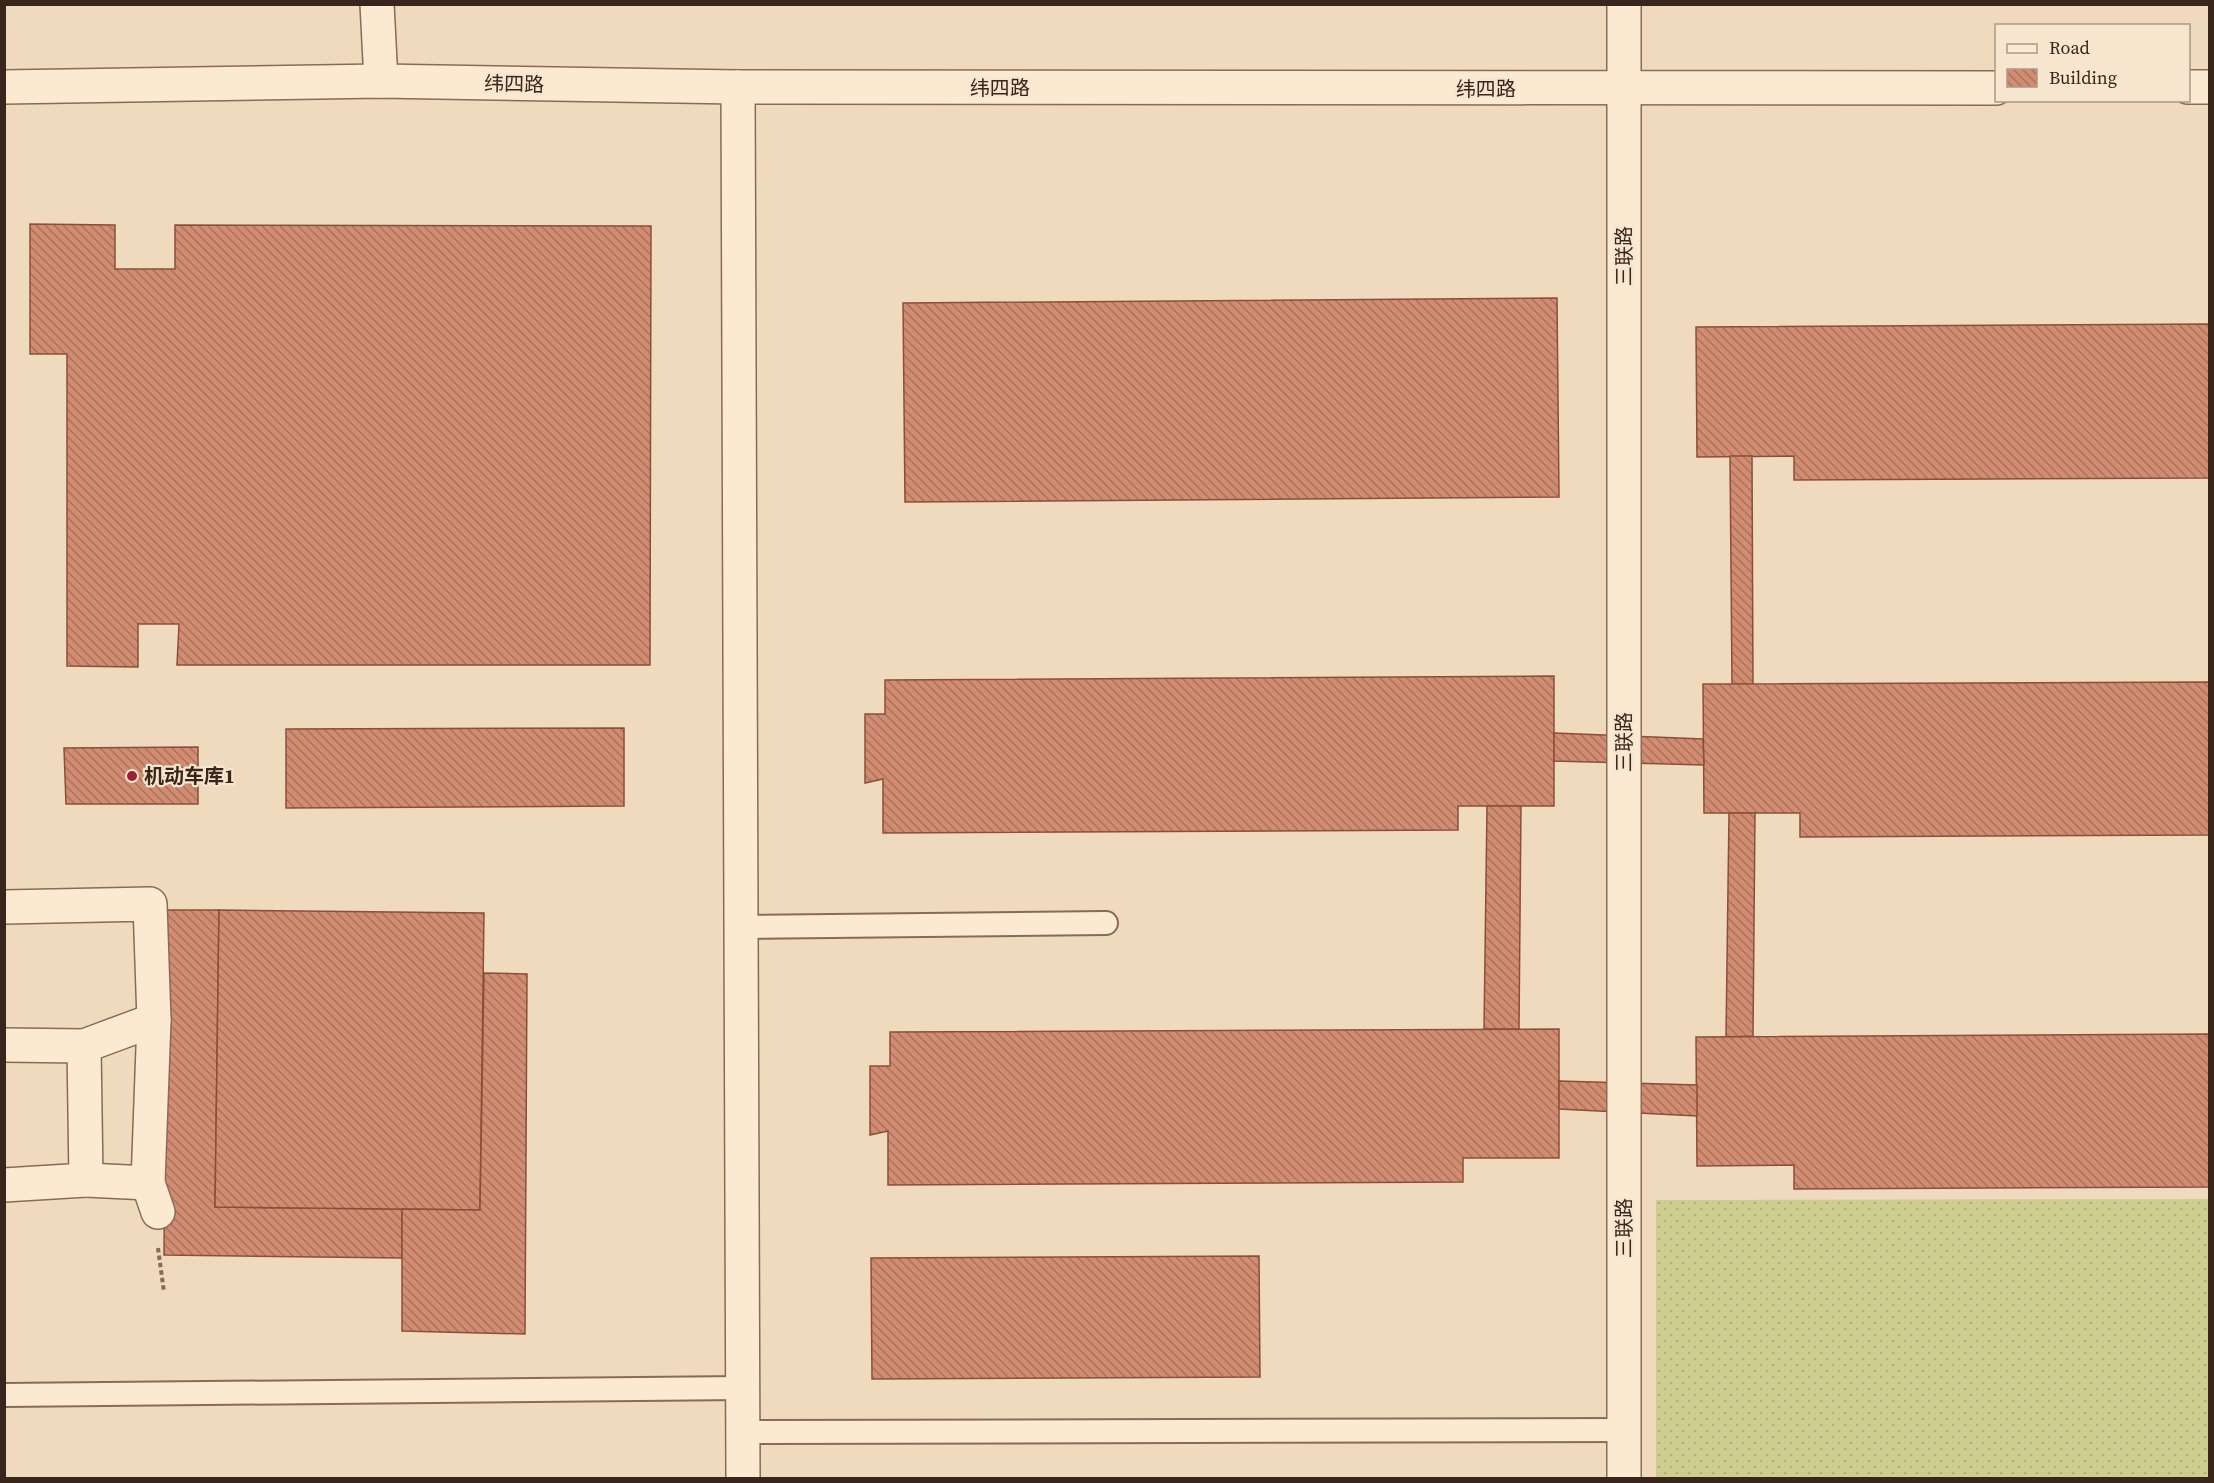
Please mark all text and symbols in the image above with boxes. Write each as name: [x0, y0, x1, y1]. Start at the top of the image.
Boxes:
legend: [1995, 24, 2190, 102]
text: Road: [2049, 35, 2090, 60]
text: Building: [2049, 65, 2117, 90]
street label: 纬四路: [484, 69, 544, 99]
street label: 纬四路: [970, 74, 1030, 102]
street label: 纬四路: [1456, 75, 1516, 103]
street label: 三联路: [1610, 226, 1638, 286]
street label: 三联路: [1610, 712, 1638, 772]
place label: 机动车库1: [144, 762, 235, 790]
marker: 机动车库1: [125, 769, 139, 783]
street label: 三联路: [1610, 1198, 1638, 1258]

